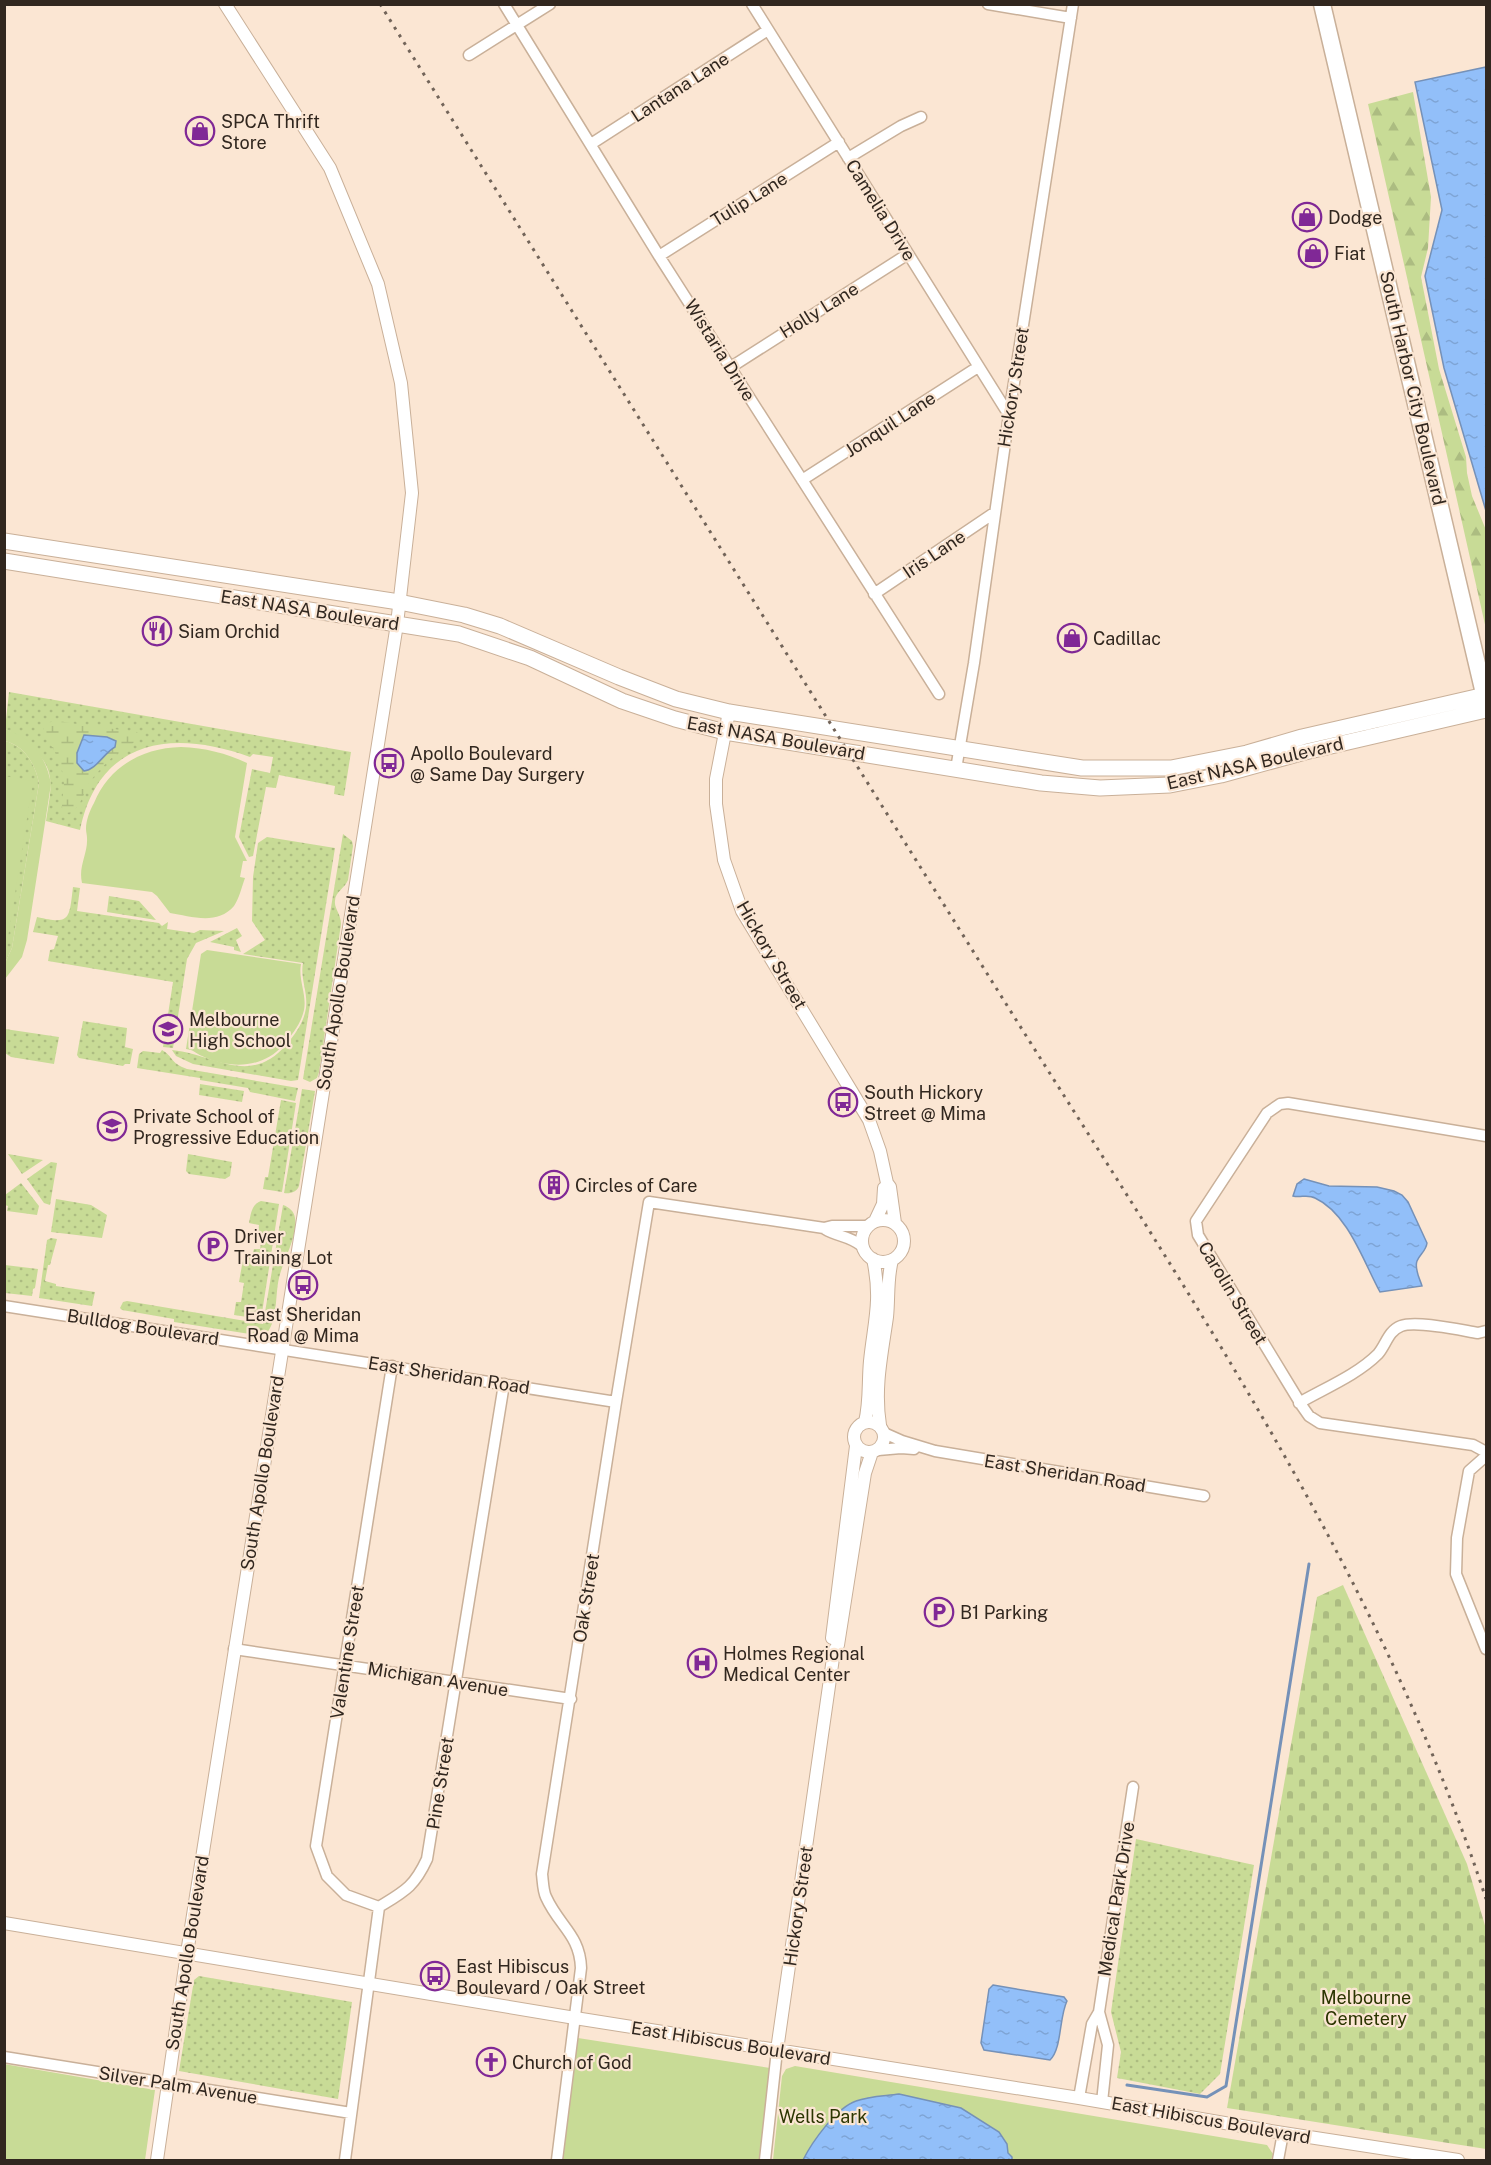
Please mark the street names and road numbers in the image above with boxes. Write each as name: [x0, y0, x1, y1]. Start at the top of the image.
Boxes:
street label: Lantana Lane: [627, 48, 733, 126]
street label: Camelia Drive: [842, 156, 920, 264]
street label: Tulip Lane: [707, 167, 791, 231]
street label: South Harbor City Boulevard: [1376, 269, 1450, 507]
street label: Holly Lane: [776, 278, 862, 342]
street label: Wistaria Drive: [680, 295, 760, 405]
street label: Hickory Street: [993, 325, 1033, 449]
street label: Jonquil Lane: [841, 387, 939, 461]
street label: Iris Lane: [899, 526, 969, 582]
street label: East NASA Boulevard: [219, 586, 401, 634]
street label: East NASA Boulevard: [685, 712, 867, 764]
street label: East NASA Boulevard: [1165, 732, 1345, 794]
street label: South Apollo Boulevard: [312, 894, 364, 1092]
street label: Hickory Street: [733, 897, 811, 1013]
street label: Carolin Street: [1194, 1238, 1272, 1348]
street label: Bulldog Boulevard: [66, 1305, 220, 1349]
street label: East Sheridan Road: [367, 1352, 531, 1398]
street label: South Apollo Boulevard: [236, 1374, 288, 1572]
street label: East Sheridan Road: [983, 1450, 1147, 1496]
street label: Oak Street: [569, 1552, 603, 1644]
street label: Valentine Street: [326, 1583, 368, 1721]
street label: Michigan Avenue: [366, 1657, 510, 1701]
street label: Pine Street: [422, 1735, 458, 1831]
street label: Medical Park Drive: [1093, 1820, 1139, 1978]
street label: Hickory Street: [779, 1844, 817, 1968]
street label: South Apollo Boulevard: [161, 1854, 213, 2052]
street label: East Hibiscus Boulevard: [630, 2017, 832, 2069]
street label: Silver Palm Avenue: [97, 2062, 259, 2108]
street label: East Hibiscus Boulevard: [1110, 2092, 1312, 2148]

